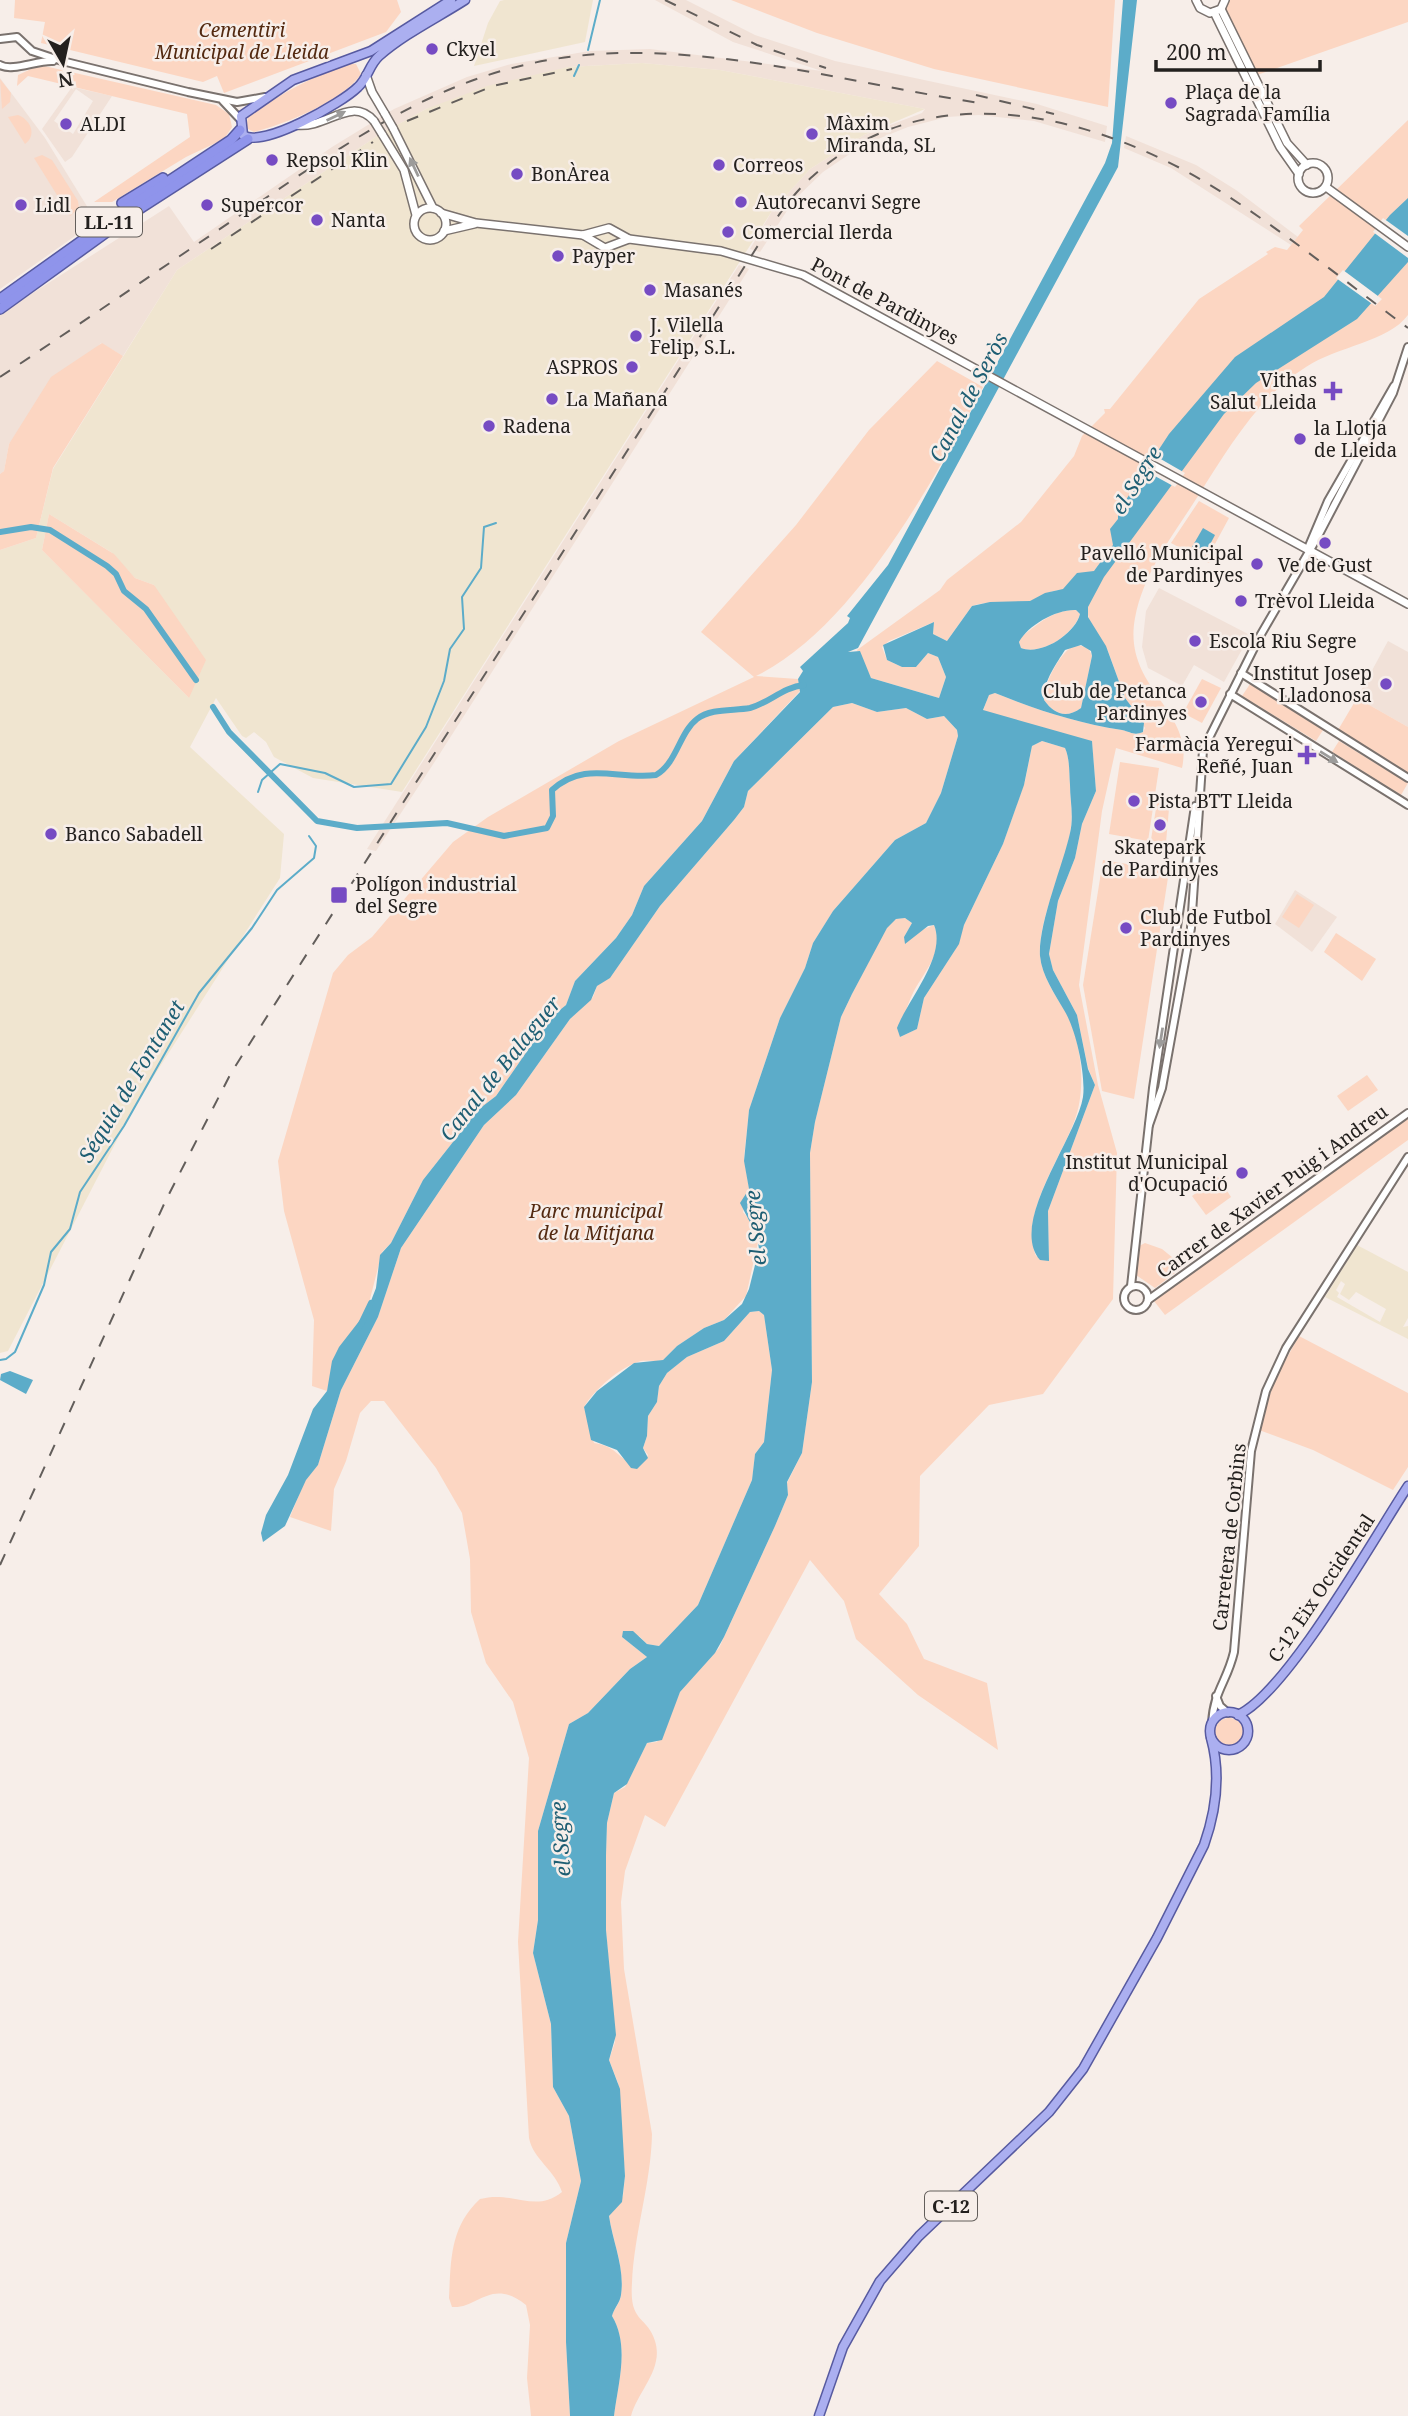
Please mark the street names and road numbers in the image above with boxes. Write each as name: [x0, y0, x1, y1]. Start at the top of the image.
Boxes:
road number: LL-11: [76, 208, 142, 236]
street label: Pont de Pardinyes: [807, 251, 963, 351]
street label: Carrer de Xavier Puig i Andreu: [1151, 1098, 1393, 1284]
street label: Carretera de Corbins: [1206, 1442, 1252, 1632]
street label: C-12 Eix Occidental: [1262, 1509, 1380, 1667]
road number: C-12: [925, 2192, 977, 2220]

